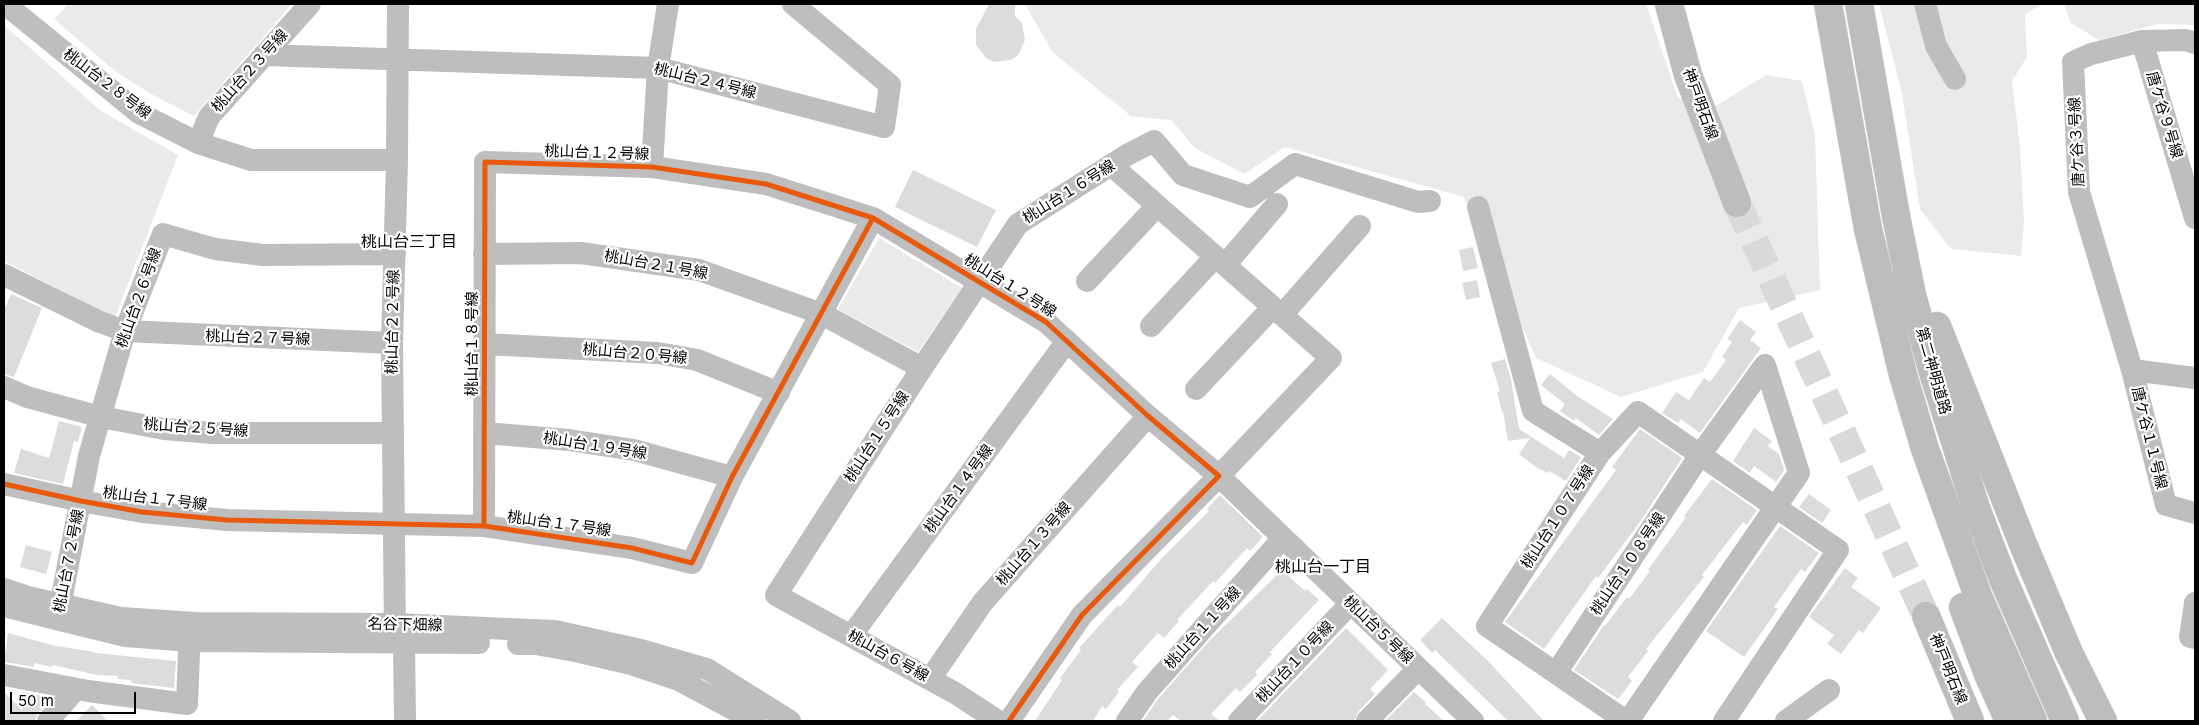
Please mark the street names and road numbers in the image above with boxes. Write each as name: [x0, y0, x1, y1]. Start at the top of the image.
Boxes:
street label: 桃山台２３号線: [208, 26, 292, 116]
street label: 桃山台２８号線: [60, 45, 154, 123]
street label: 桃山台２４号線: [652, 60, 758, 102]
street label: 神戸明石線: [1679, 66, 1721, 142]
street label: 唐ケ谷９号線: [2142, 69, 2186, 161]
street label: 唐ケ谷３号線: [2066, 97, 2088, 187]
street label: 桃山台１２号線: [544, 142, 650, 164]
street label: 桃山台１６号線: [1020, 157, 1118, 227]
street label: 桃山台２６号線: [113, 246, 165, 350]
street label: 桃山台２１号線: [603, 247, 709, 283]
street label: 桃山台１２号線: [961, 251, 1059, 321]
street label: 桃山台２２号線: [383, 269, 403, 375]
street label: 桃山台１８号線: [463, 292, 481, 396]
street label: 第二神明道路: [1912, 325, 1954, 417]
street label: 桃山台２７号線: [205, 327, 311, 349]
street label: 桃山台２０号線: [582, 340, 688, 368]
street label: 唐ケ谷１１号線: [2128, 385, 2170, 491]
street label: 桃山台１５号線: [841, 388, 913, 486]
street label: 桃山台２５号線: [143, 415, 249, 441]
street label: 桃山台１９号線: [542, 429, 648, 463]
street label: 桃山台１４号線: [921, 441, 997, 537]
street label: 桃山台１０７号線: [1518, 462, 1598, 572]
street label: 桃山台１７号線: [102, 484, 208, 514]
street label: 桃山台１３号線: [993, 498, 1075, 590]
street label: 桃山台７２号線: [50, 508, 88, 614]
street label: 桃山台１７号線: [506, 508, 612, 540]
street label: 桃山台１０８号線: [1587, 509, 1669, 619]
street label: 桃山台１１号線: [1161, 583, 1245, 673]
street label: 桃山台５号線: [1339, 592, 1417, 668]
street label: 名谷下畑線: [367, 615, 443, 635]
street label: 桃山台１０号線: [1253, 617, 1337, 707]
street label: 桃山台６号線: [844, 626, 932, 686]
street label: 神戸明石線: [1926, 631, 1970, 707]

